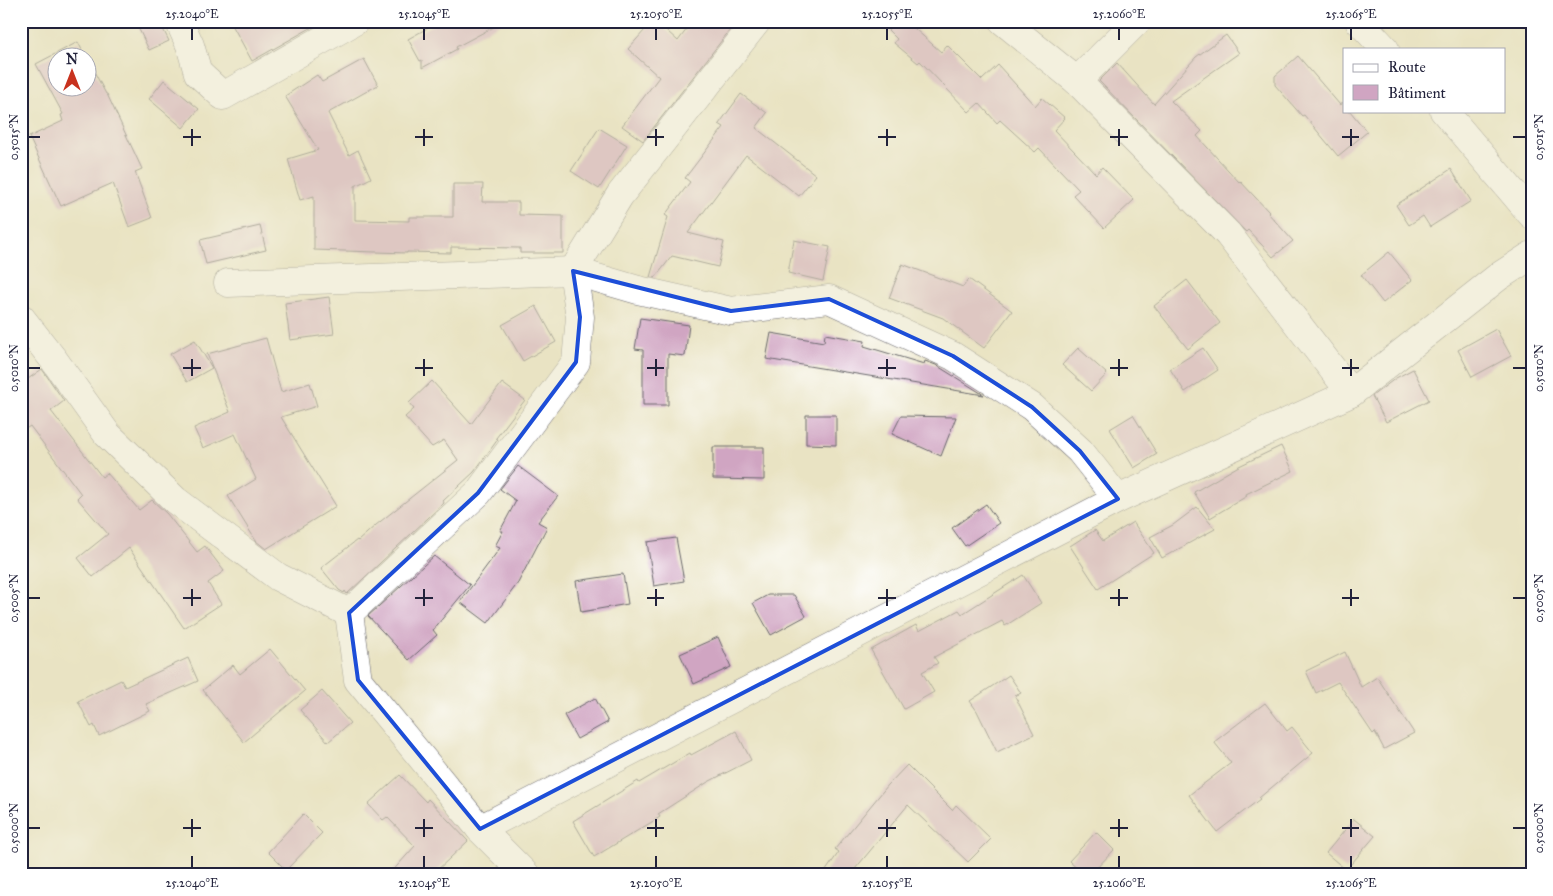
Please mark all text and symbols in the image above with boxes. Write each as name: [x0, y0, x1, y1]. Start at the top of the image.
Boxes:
text: 25.2040°E: [165, 7, 219, 21]
text: 25.2045°E: [398, 7, 450, 21]
text: 25.2050°E: [630, 7, 682, 21]
text: 25.2055°E: [862, 7, 913, 21]
text: 25.2060°E: [1093, 7, 1146, 21]
text: 25.2065°E: [1325, 7, 1377, 21]
north arrow: [48, 48, 98, 98]
legend: [1343, 48, 1506, 112]
text: N: [66, 51, 78, 68]
text: Route: [1388, 58, 1426, 76]
text: Bâtiment: [1388, 84, 1447, 102]
text: 0.5015°N: [7, 114, 21, 160]
text: 0.5015°N: [1532, 114, 1546, 160]
text: 0.5010°N: [7, 344, 21, 392]
text: 0.5010°N: [1532, 344, 1546, 392]
text: 0.5005°N: [7, 574, 21, 622]
text: 0.5005°N: [1532, 574, 1546, 622]
text: 0.5000°N: [7, 803, 21, 853]
text: 0.5000°N: [1532, 803, 1546, 853]
text: 25.2040°E: [165, 876, 219, 890]
text: 25.2045°E: [398, 876, 450, 890]
text: 25.2050°E: [630, 876, 682, 890]
text: 25.2055°E: [862, 876, 913, 890]
text: 25.2060°E: [1093, 876, 1146, 890]
text: 25.2065°E: [1325, 876, 1377, 890]

